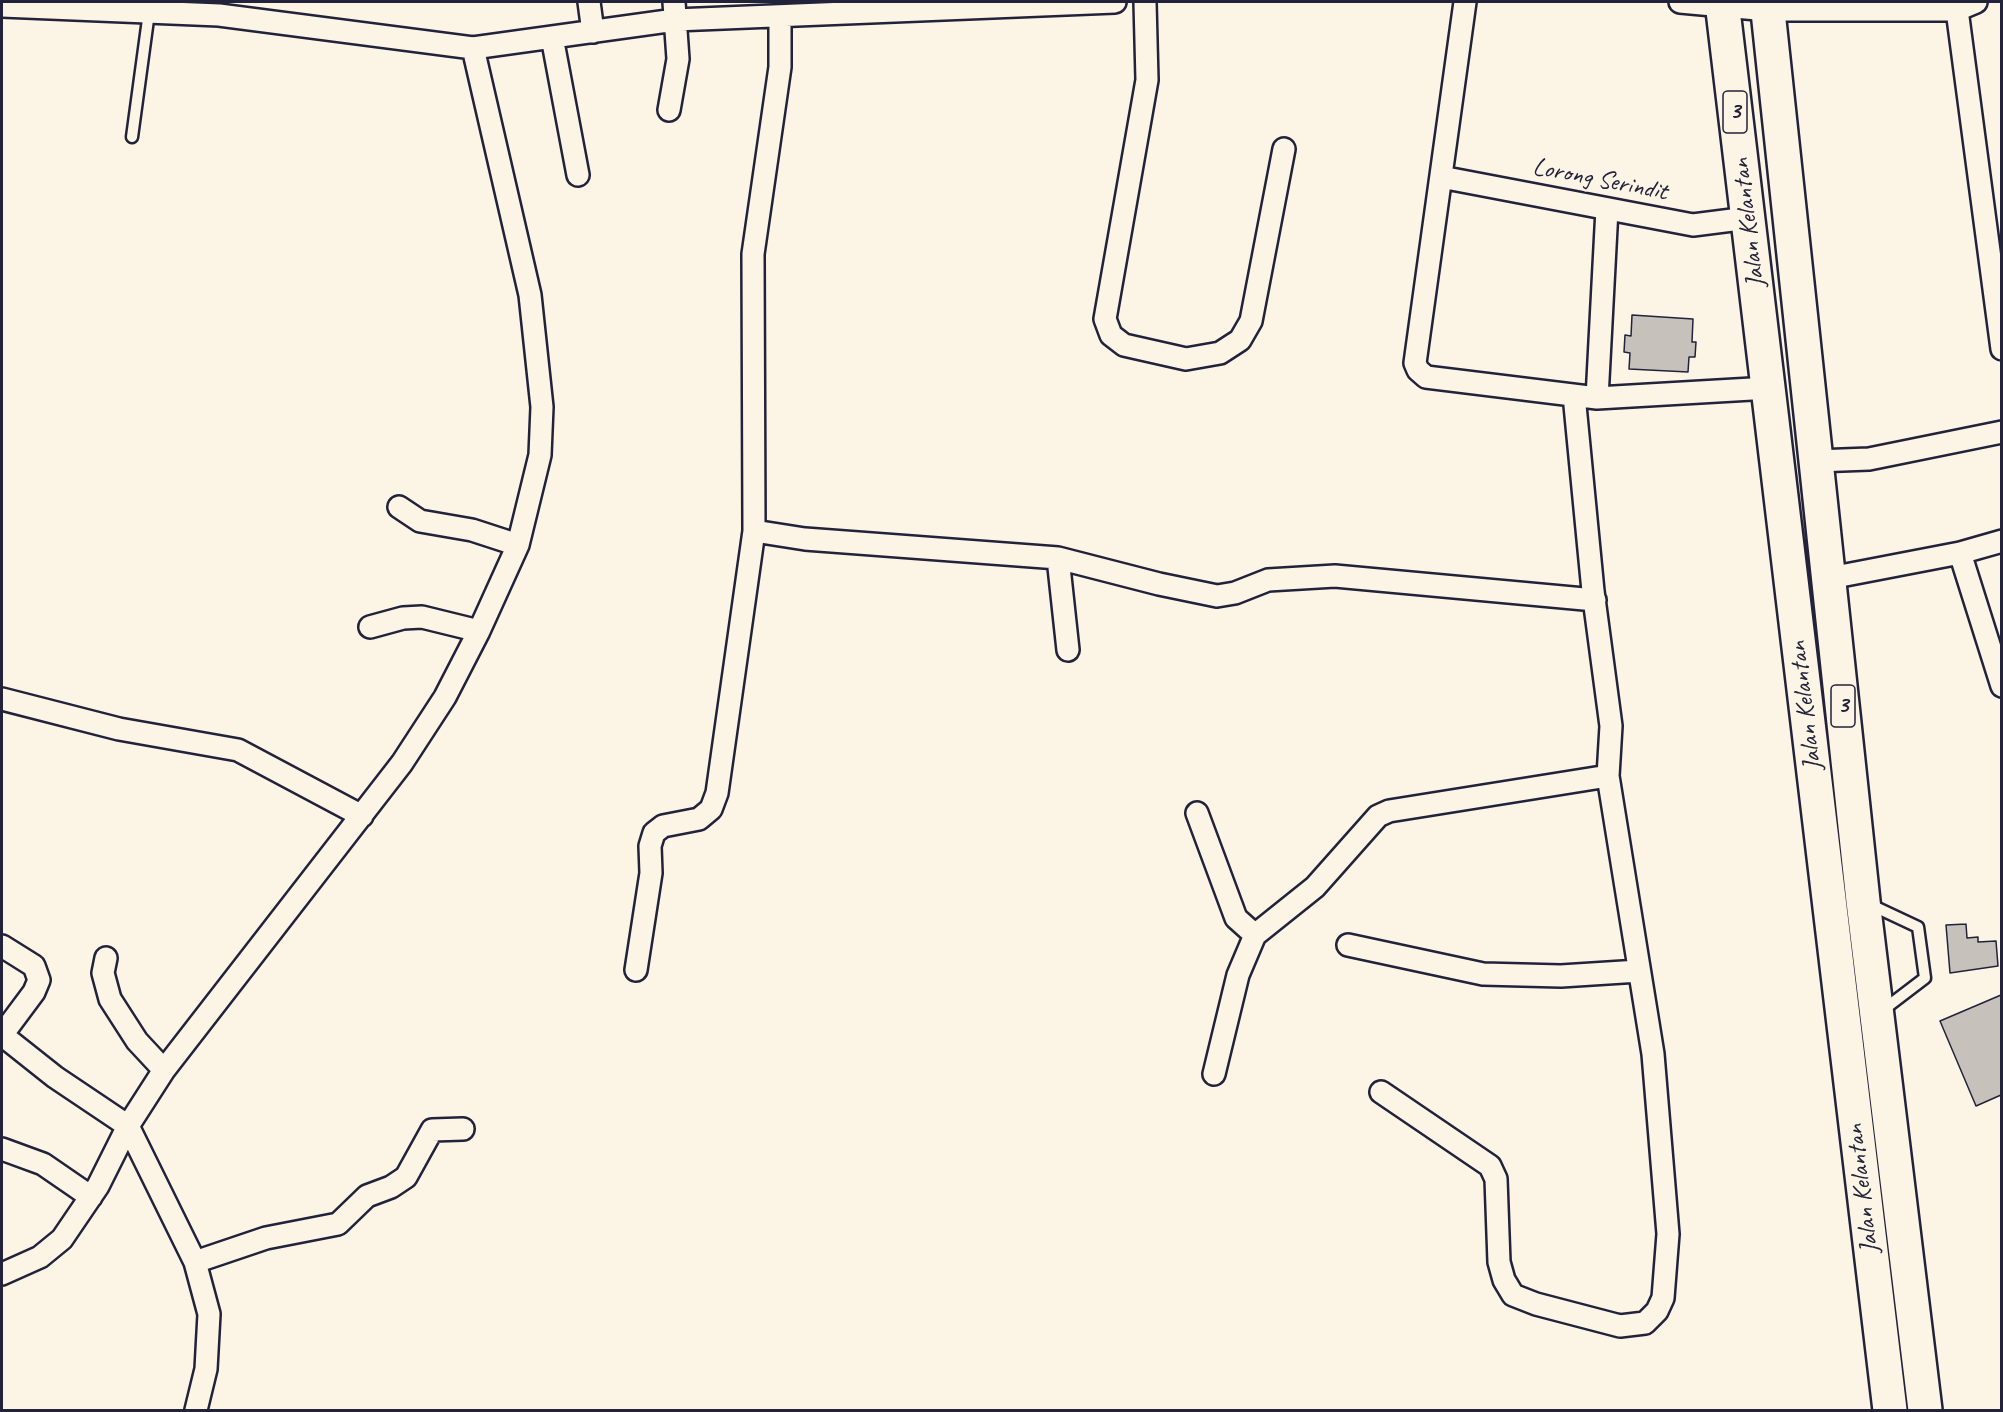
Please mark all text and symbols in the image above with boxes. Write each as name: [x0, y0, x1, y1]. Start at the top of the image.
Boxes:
road number: 3: [1723, 91, 1747, 133]
street label: Lorong Serindit: [1530, 152, 1670, 208]
street label: Jalan Kelantan: [1726, 157, 1772, 289]
street label: Jalan Kelantan: [1783, 640, 1829, 772]
road number: 3: [1831, 685, 1855, 727]
street label: Jalan Kelantan: [1840, 1123, 1886, 1255]

